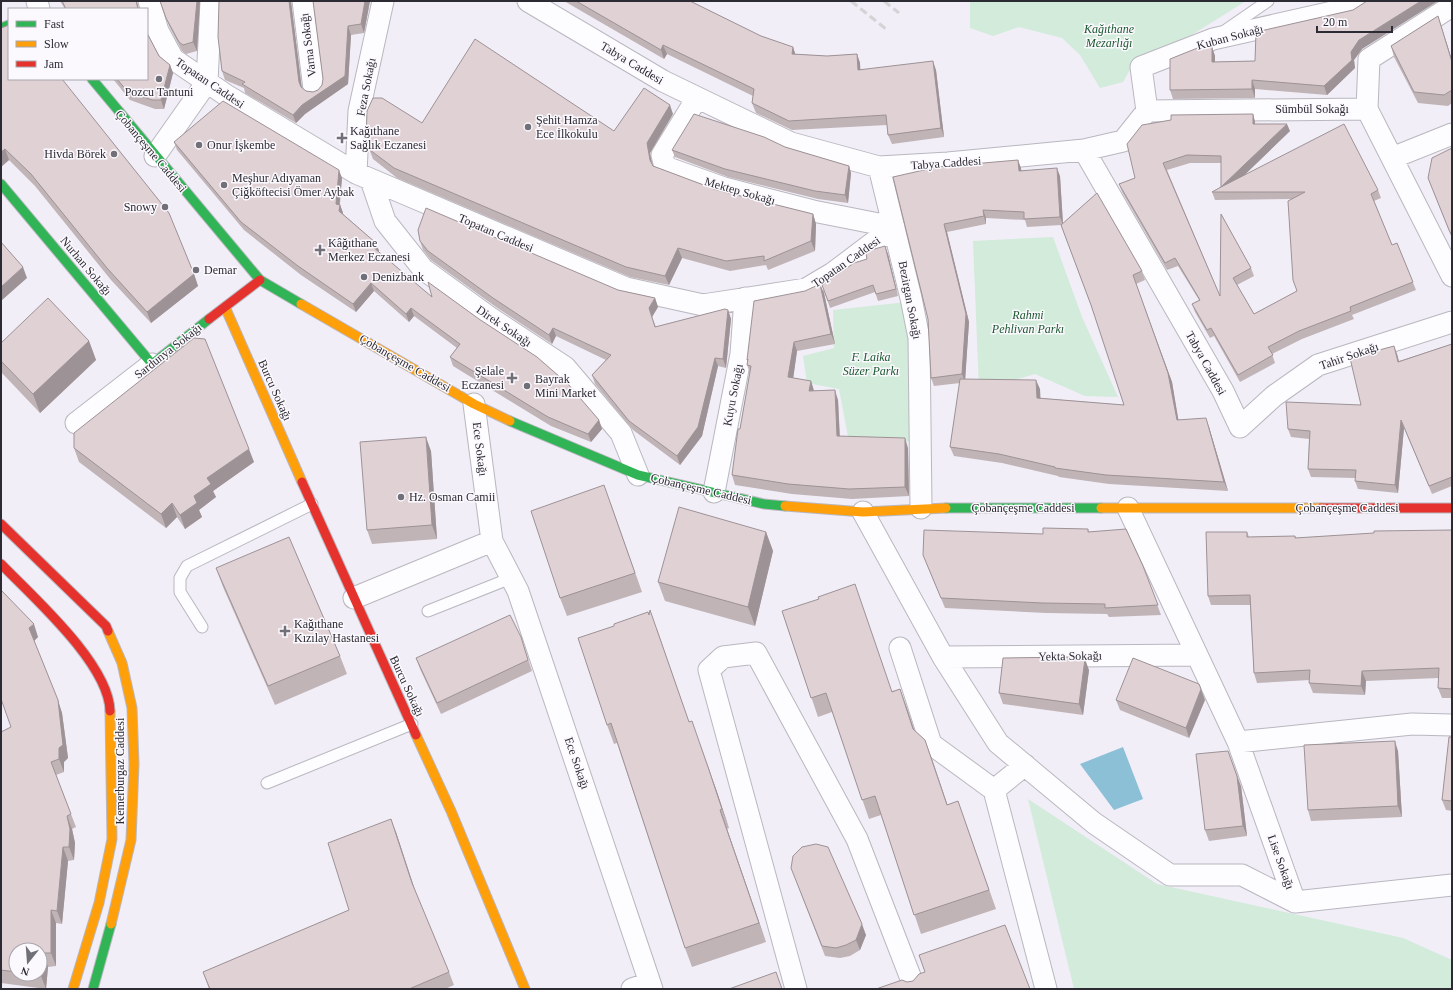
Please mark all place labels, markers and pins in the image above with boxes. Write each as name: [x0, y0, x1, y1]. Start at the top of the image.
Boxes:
marker: Pozcu Tantuni: [154, 74, 164, 84]
place label: Pozcu Tantuni: [125, 85, 194, 99]
place label: Şehit Hamza Ece İlkokulu: [536, 113, 598, 141]
marker: Şehit Hamza Ece İlkokulu: [523, 122, 533, 132]
place label: Kağıthane Sağlık Eczanesi: [350, 124, 427, 152]
marker: Kağıthane Sağlık Eczanesi: [337, 133, 347, 143]
place label: Onur İşkembe: [207, 138, 275, 152]
marker: Onur İşkembe: [194, 140, 204, 150]
place label: Hivda Börek: [44, 147, 106, 161]
marker: Hivda Börek: [109, 149, 119, 159]
place label: Meşhur Adıyaman Çiğköftecisi Ömer Aybak: [232, 171, 354, 199]
marker: Meşhur Adıyaman Çiğköftecisi Ömer Aybak: [219, 180, 229, 190]
place label: Snowy: [124, 200, 157, 214]
marker: Snowy: [160, 202, 170, 212]
place label: Kâğıthane Merkez Eczanesi: [328, 236, 411, 264]
marker: Kâğıthane Merkez Eczanesi: [315, 245, 325, 255]
place label: Demar: [204, 263, 237, 277]
marker: Demar: [191, 265, 201, 275]
place label: Denizbank: [372, 270, 424, 284]
marker: Denizbank: [359, 272, 369, 282]
place label: Şelale Eczanesi: [461, 364, 505, 392]
place label: Bayrak Mini Market: [535, 372, 597, 400]
marker: Şelale Eczanesi: [507, 373, 517, 383]
marker: Bayrak Mini Market: [522, 381, 532, 391]
place label: Hz. Osman Camii: [409, 490, 496, 504]
marker: Hz. Osman Camii: [396, 492, 406, 502]
place label: Kağıthane Kızılay Hastanesi: [294, 617, 380, 645]
marker: Kağıthane Kızılay Hastanesi: [279, 625, 291, 637]

